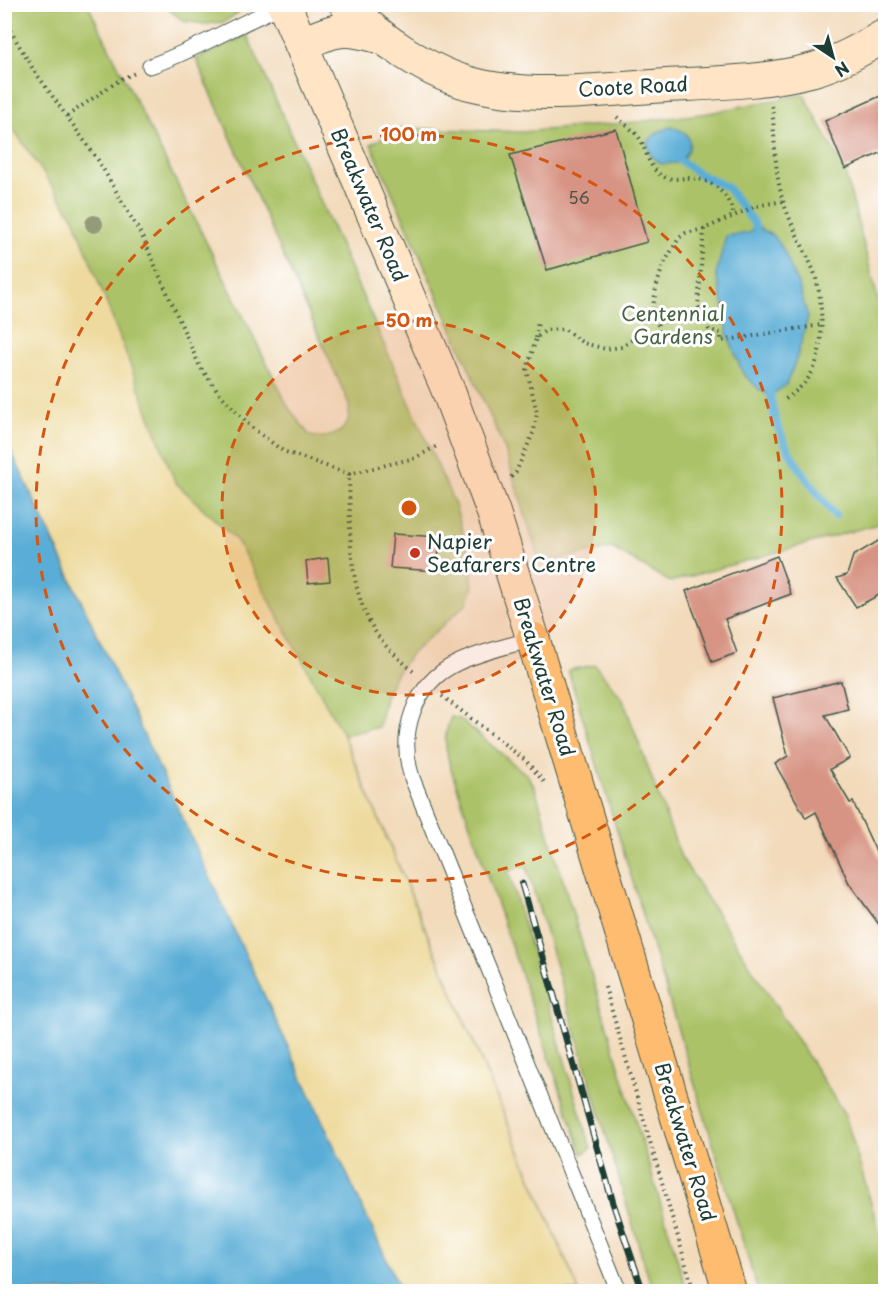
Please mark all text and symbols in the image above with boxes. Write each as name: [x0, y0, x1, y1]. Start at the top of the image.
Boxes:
north arrow: [803, 27, 863, 87]
text: N: [830, 57, 855, 83]
street label: Coote Road: [577, 68, 689, 104]
text: 100 m: [381, 120, 437, 147]
street label: Breakwater Road: [324, 123, 416, 286]
house number: 56: [568, 185, 590, 209]
park label: Centennial Gardens: [621, 298, 725, 351]
text: 50 m: [386, 306, 432, 333]
centre of rings: [399, 498, 419, 518]
place label: Napier Seafarers' Centre: [427, 526, 596, 579]
marker: Napier Seafarers' Centre: [408, 546, 422, 560]
street label: Breakwater Road: [507, 594, 583, 760]
street label: Breakwater Road: [648, 1059, 724, 1225]

